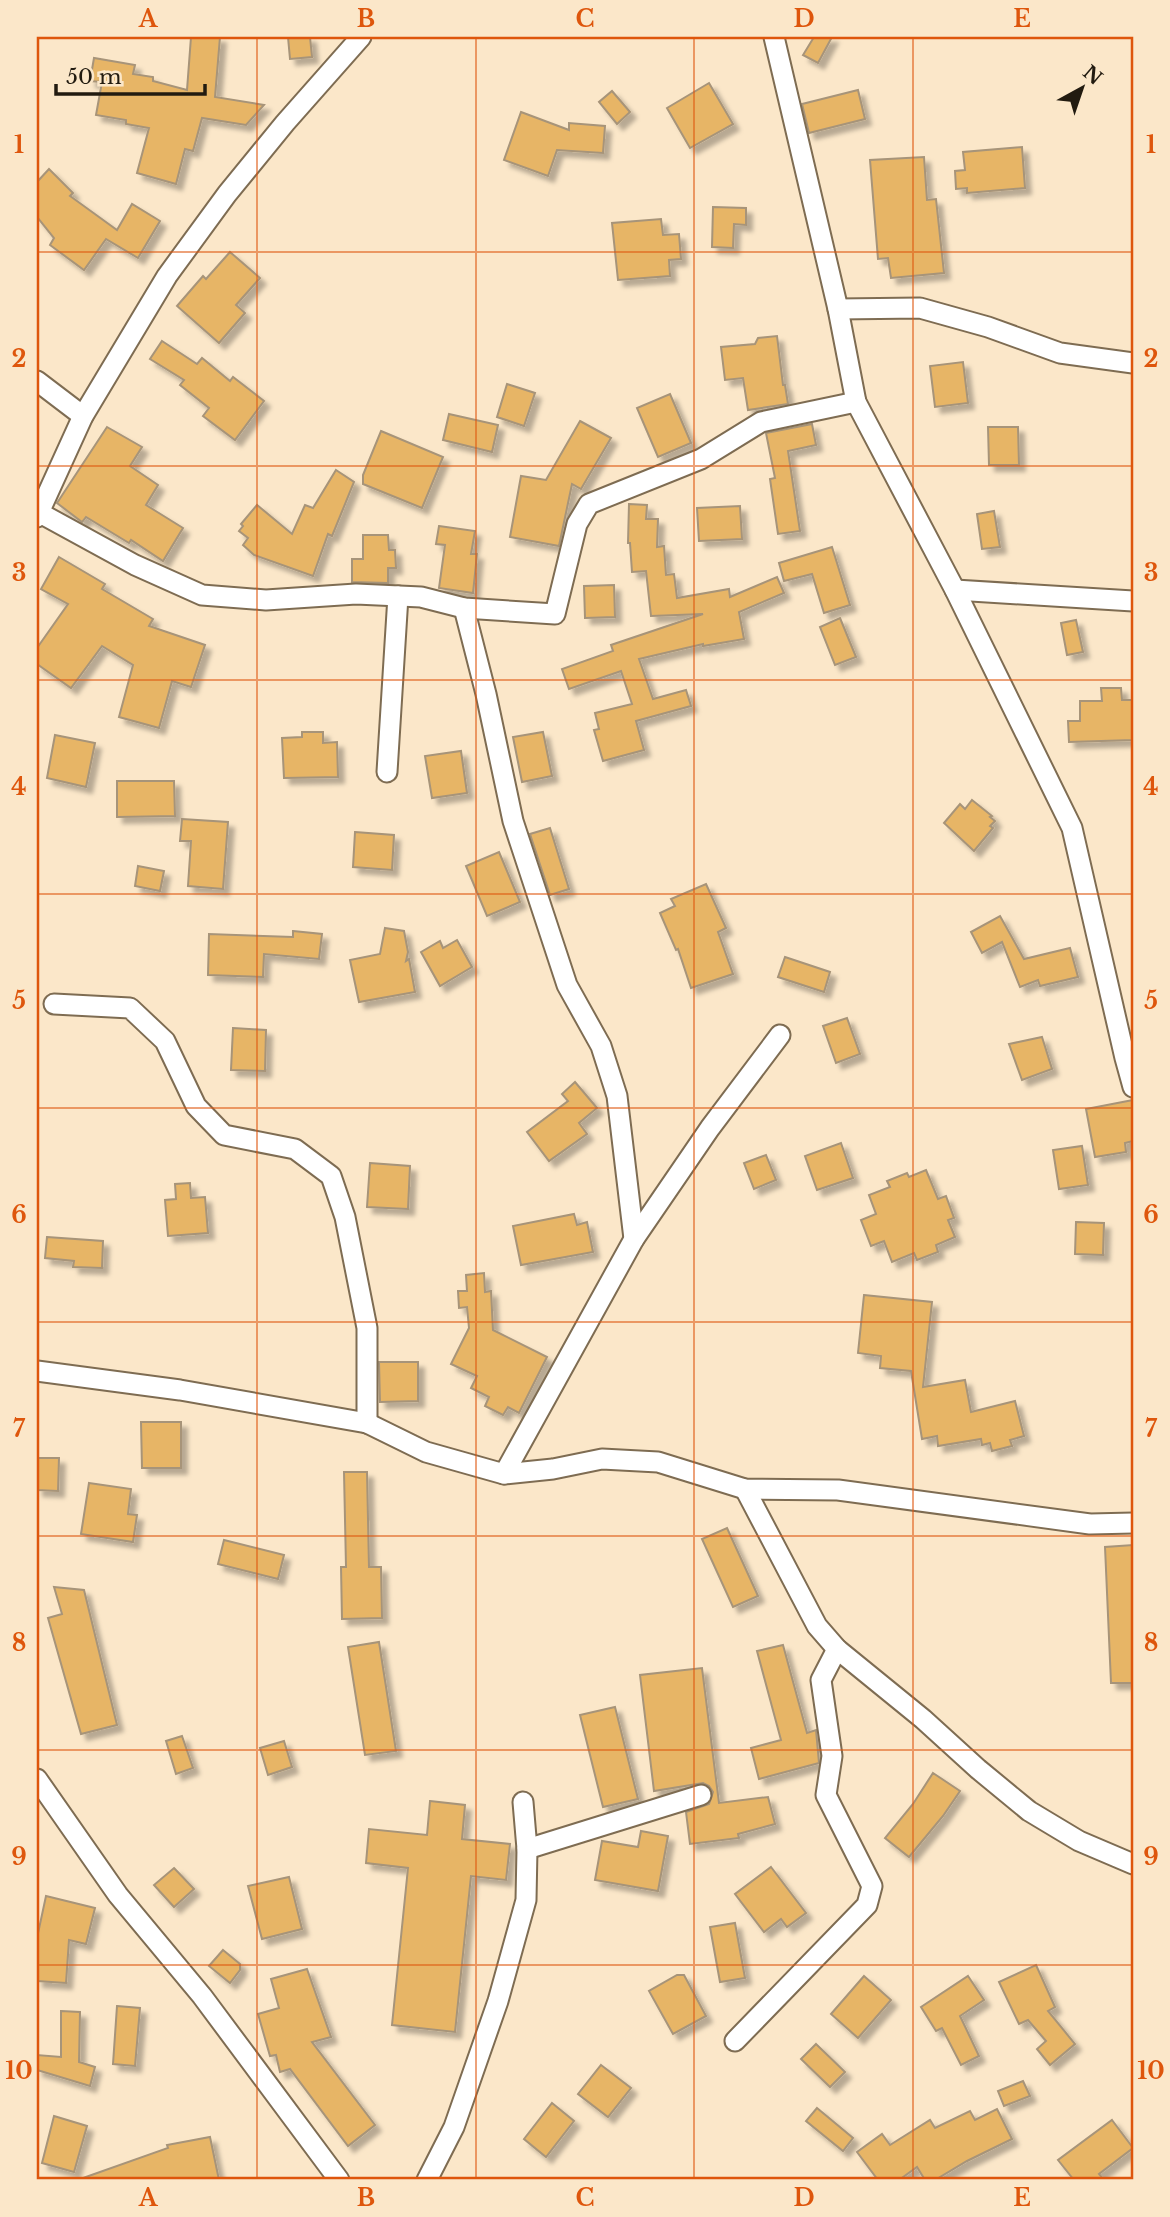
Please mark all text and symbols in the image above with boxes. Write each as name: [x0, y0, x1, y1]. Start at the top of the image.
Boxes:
text: A: [138, 5, 159, 33]
text: B: [357, 5, 375, 33]
text: C: [576, 5, 594, 33]
text: D: [793, 5, 815, 33]
text: E: [1013, 5, 1031, 33]
scale bar: [56, 52, 205, 96]
north arrow: [1048, 52, 1118, 122]
text: N: [1078, 61, 1107, 90]
text: 50 m: [66, 64, 122, 90]
text: 1: [14, 131, 24, 159]
text: 1: [1146, 131, 1156, 159]
text: 2: [12, 345, 26, 373]
text: 2: [1144, 345, 1158, 373]
text: 3: [12, 559, 26, 587]
text: 3: [1144, 559, 1158, 587]
text: 4: [11, 773, 27, 801]
text: 4: [1143, 773, 1159, 801]
text: 5: [12, 987, 26, 1015]
text: 5: [1144, 987, 1158, 1015]
text: 6: [11, 1201, 27, 1229]
text: 6: [1143, 1201, 1159, 1229]
text: 7: [13, 1415, 26, 1443]
text: 7: [1145, 1415, 1158, 1443]
text: 8: [12, 1629, 26, 1657]
text: 8: [1144, 1629, 1158, 1657]
text: 9: [11, 1843, 27, 1871]
text: 9: [1143, 1843, 1159, 1871]
text: 10: [5, 2057, 33, 2085]
text: 10: [1137, 2057, 1165, 2085]
text: A: [138, 2184, 159, 2212]
text: B: [357, 2184, 375, 2212]
text: C: [576, 2184, 594, 2212]
text: D: [793, 2184, 815, 2212]
text: E: [1013, 2184, 1031, 2212]

